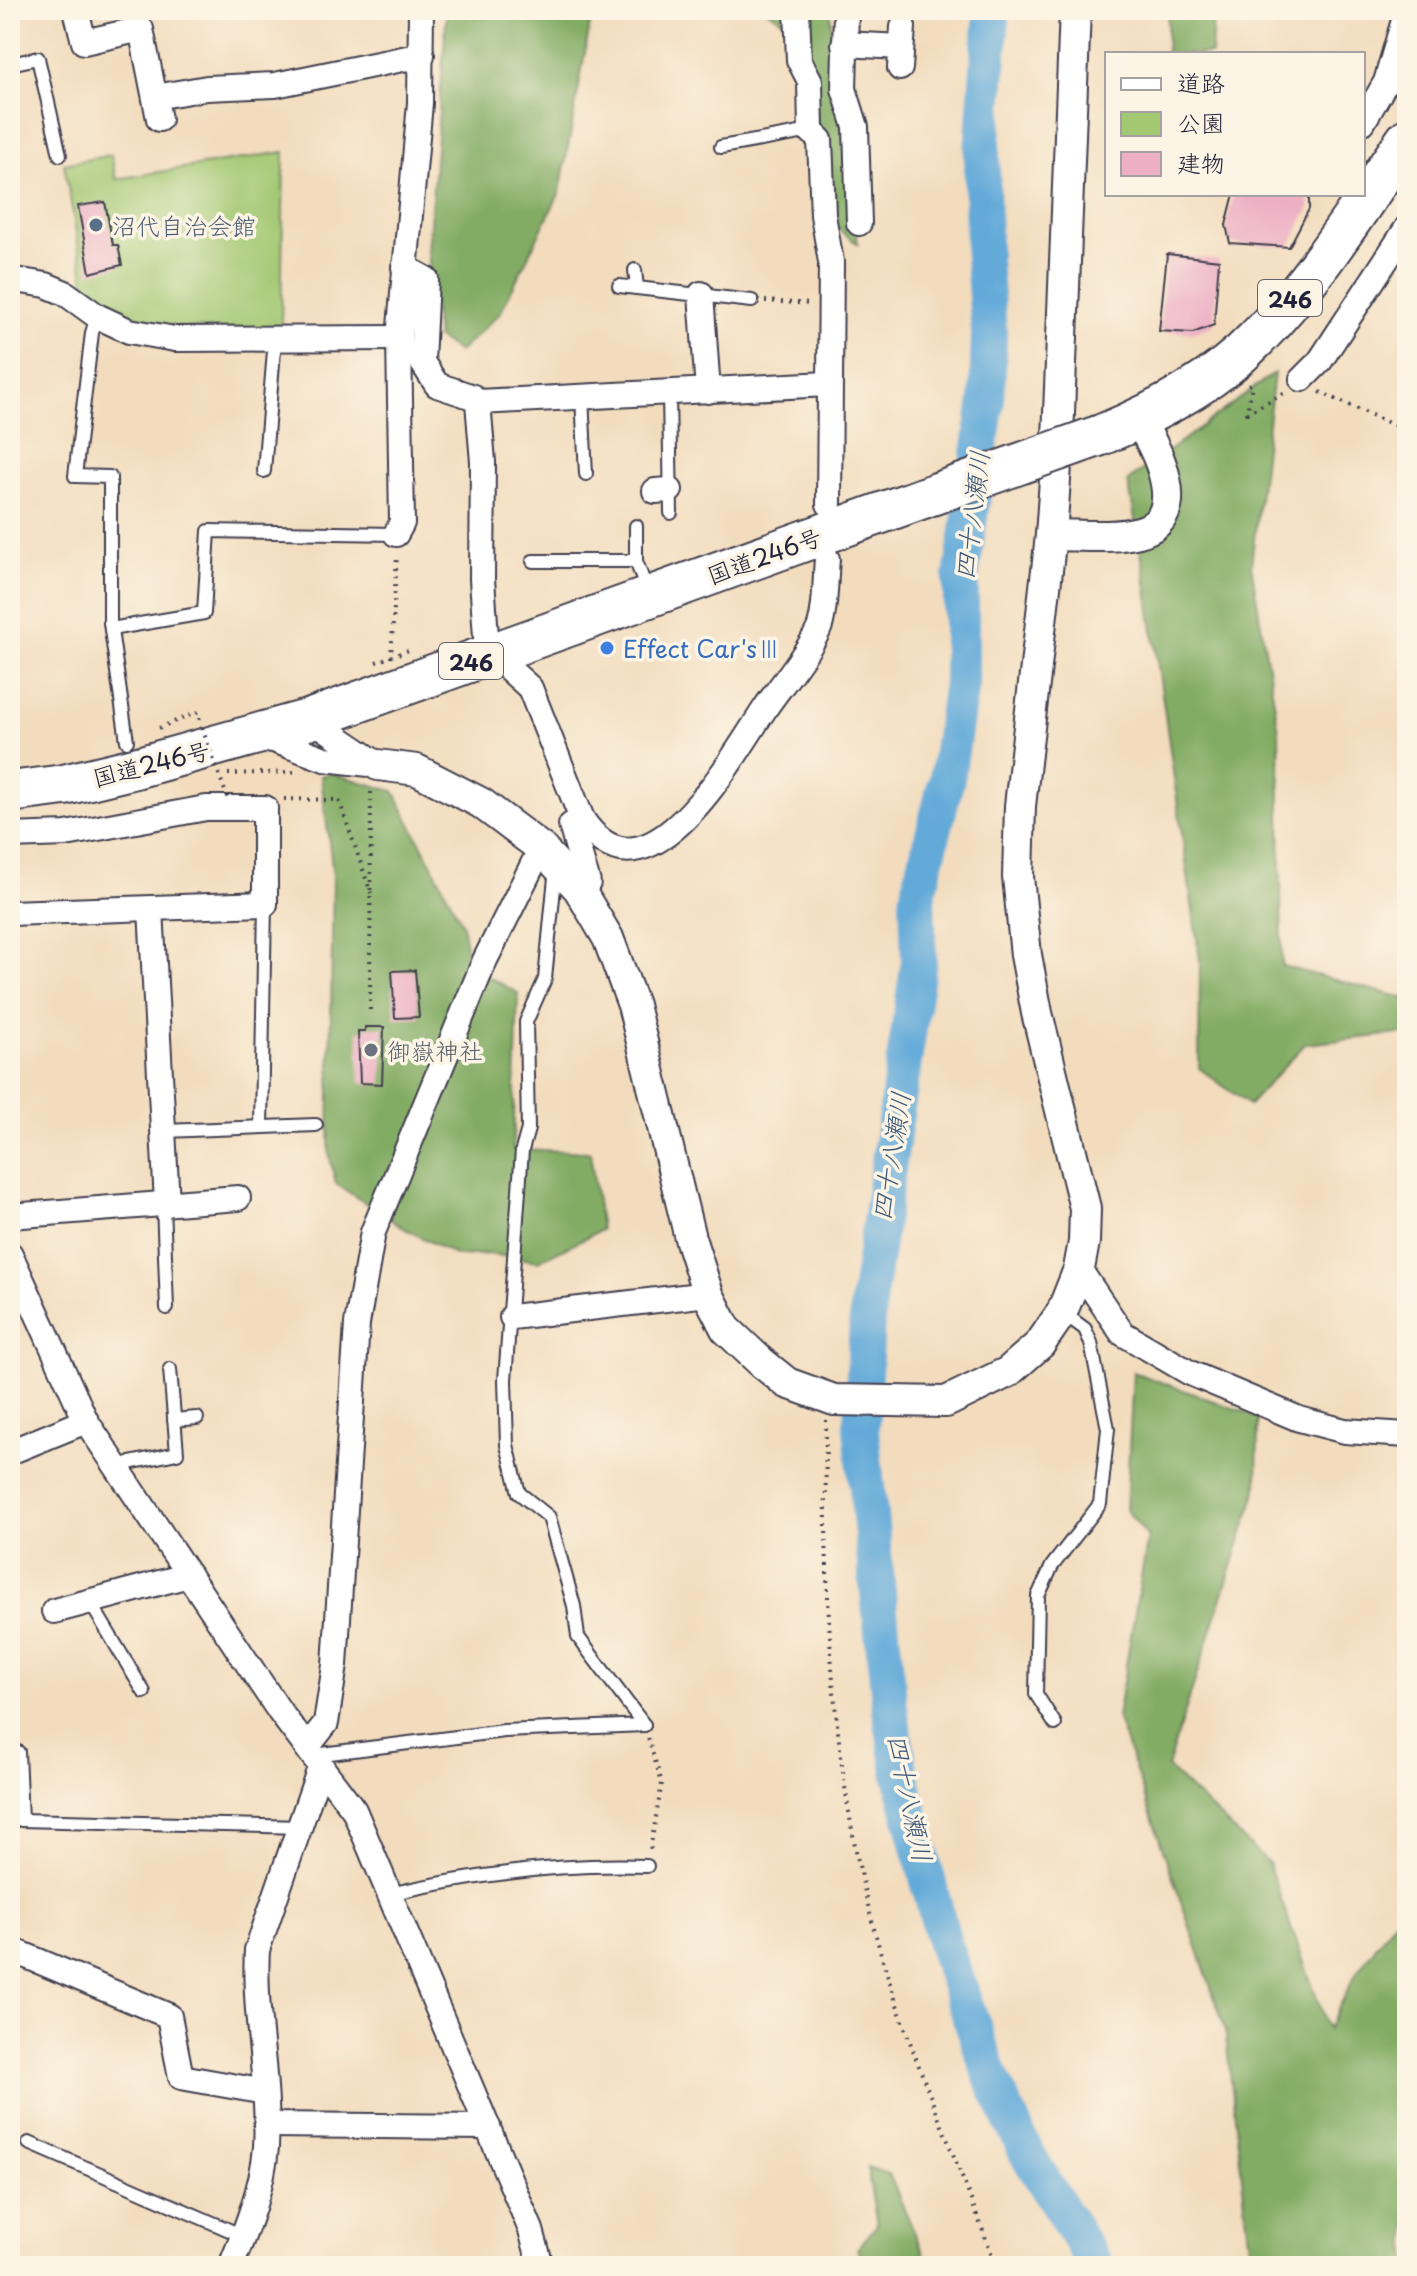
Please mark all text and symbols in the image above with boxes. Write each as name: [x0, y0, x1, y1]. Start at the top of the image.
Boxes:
legend: [1105, 52, 1365, 196]
text: 道路: [1177, 64, 1225, 100]
text: 公園: [1177, 104, 1225, 140]
text: 建物: [1177, 144, 1225, 180]
place label: 沼代自治会館: [112, 207, 256, 243]
marker: 沼代自治会館: [87, 216, 105, 234]
road number: 246: [1258, 280, 1322, 316]
water label: 四十八瀬川: [944, 448, 998, 582]
street label: 国道246号: [701, 518, 827, 592]
place label: Effect Car'sⅢ: [623, 630, 781, 666]
marker: Effect Car'sⅢ: [598, 639, 616, 657]
road number: 246: [439, 643, 503, 679]
street label: 国道246号: [88, 731, 214, 795]
place label: 御嶽神社: [387, 1032, 483, 1068]
marker: 御嶽神社: [362, 1041, 380, 1059]
water label: 四十八瀬川: [861, 1089, 919, 1223]
water label: 四十八瀬川: [878, 1730, 944, 1866]

